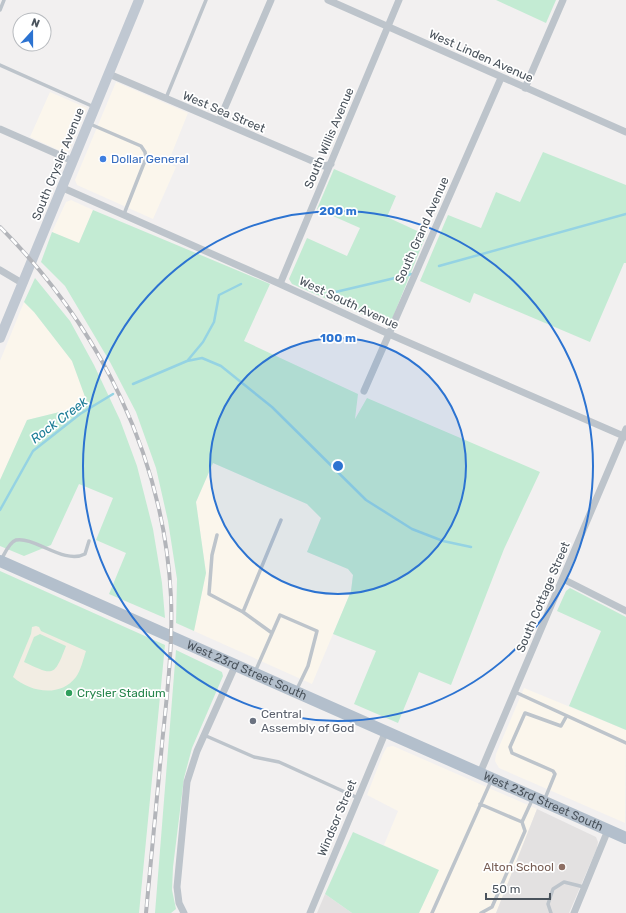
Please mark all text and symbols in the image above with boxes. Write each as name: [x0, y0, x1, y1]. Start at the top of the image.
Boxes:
north arrow: [12, 12, 52, 52]
text: N: [29, 16, 42, 31]
street label: West Linden Avenue: [427, 27, 536, 85]
street label: South Willis Avenue: [301, 85, 357, 191]
street label: West Sea Street: [181, 88, 268, 136]
street label: South Crysler Avenue: [29, 105, 87, 222]
place label: Dollar General: [111, 152, 189, 166]
marker: Dollar General: [98, 154, 108, 164]
street label: South Grand Avenue: [392, 174, 452, 285]
text: 200 m: [319, 204, 357, 218]
street label: West South Avenue: [297, 274, 401, 332]
text: 100 m: [320, 331, 356, 345]
water label: Rock Creek: [28, 394, 91, 446]
centre of rings: [331, 459, 345, 473]
street label: South Cottage Street: [513, 539, 573, 654]
street label: West 23rd Street South: [185, 638, 309, 703]
place label: Crysler Stadium: [77, 686, 166, 700]
marker: Crysler Stadium: [64, 688, 74, 698]
place label: Central Assembly of God: [261, 707, 354, 735]
marker: Central Assembly of God: [248, 716, 258, 726]
street label: West 23rd Street South: [481, 769, 605, 834]
street label: Windsor Street: [315, 777, 360, 858]
place label: Alton School: [483, 860, 554, 874]
marker: Alton School: [557, 862, 567, 872]
scale bar: [486, 875, 550, 901]
text: 50 m: [492, 882, 520, 896]

